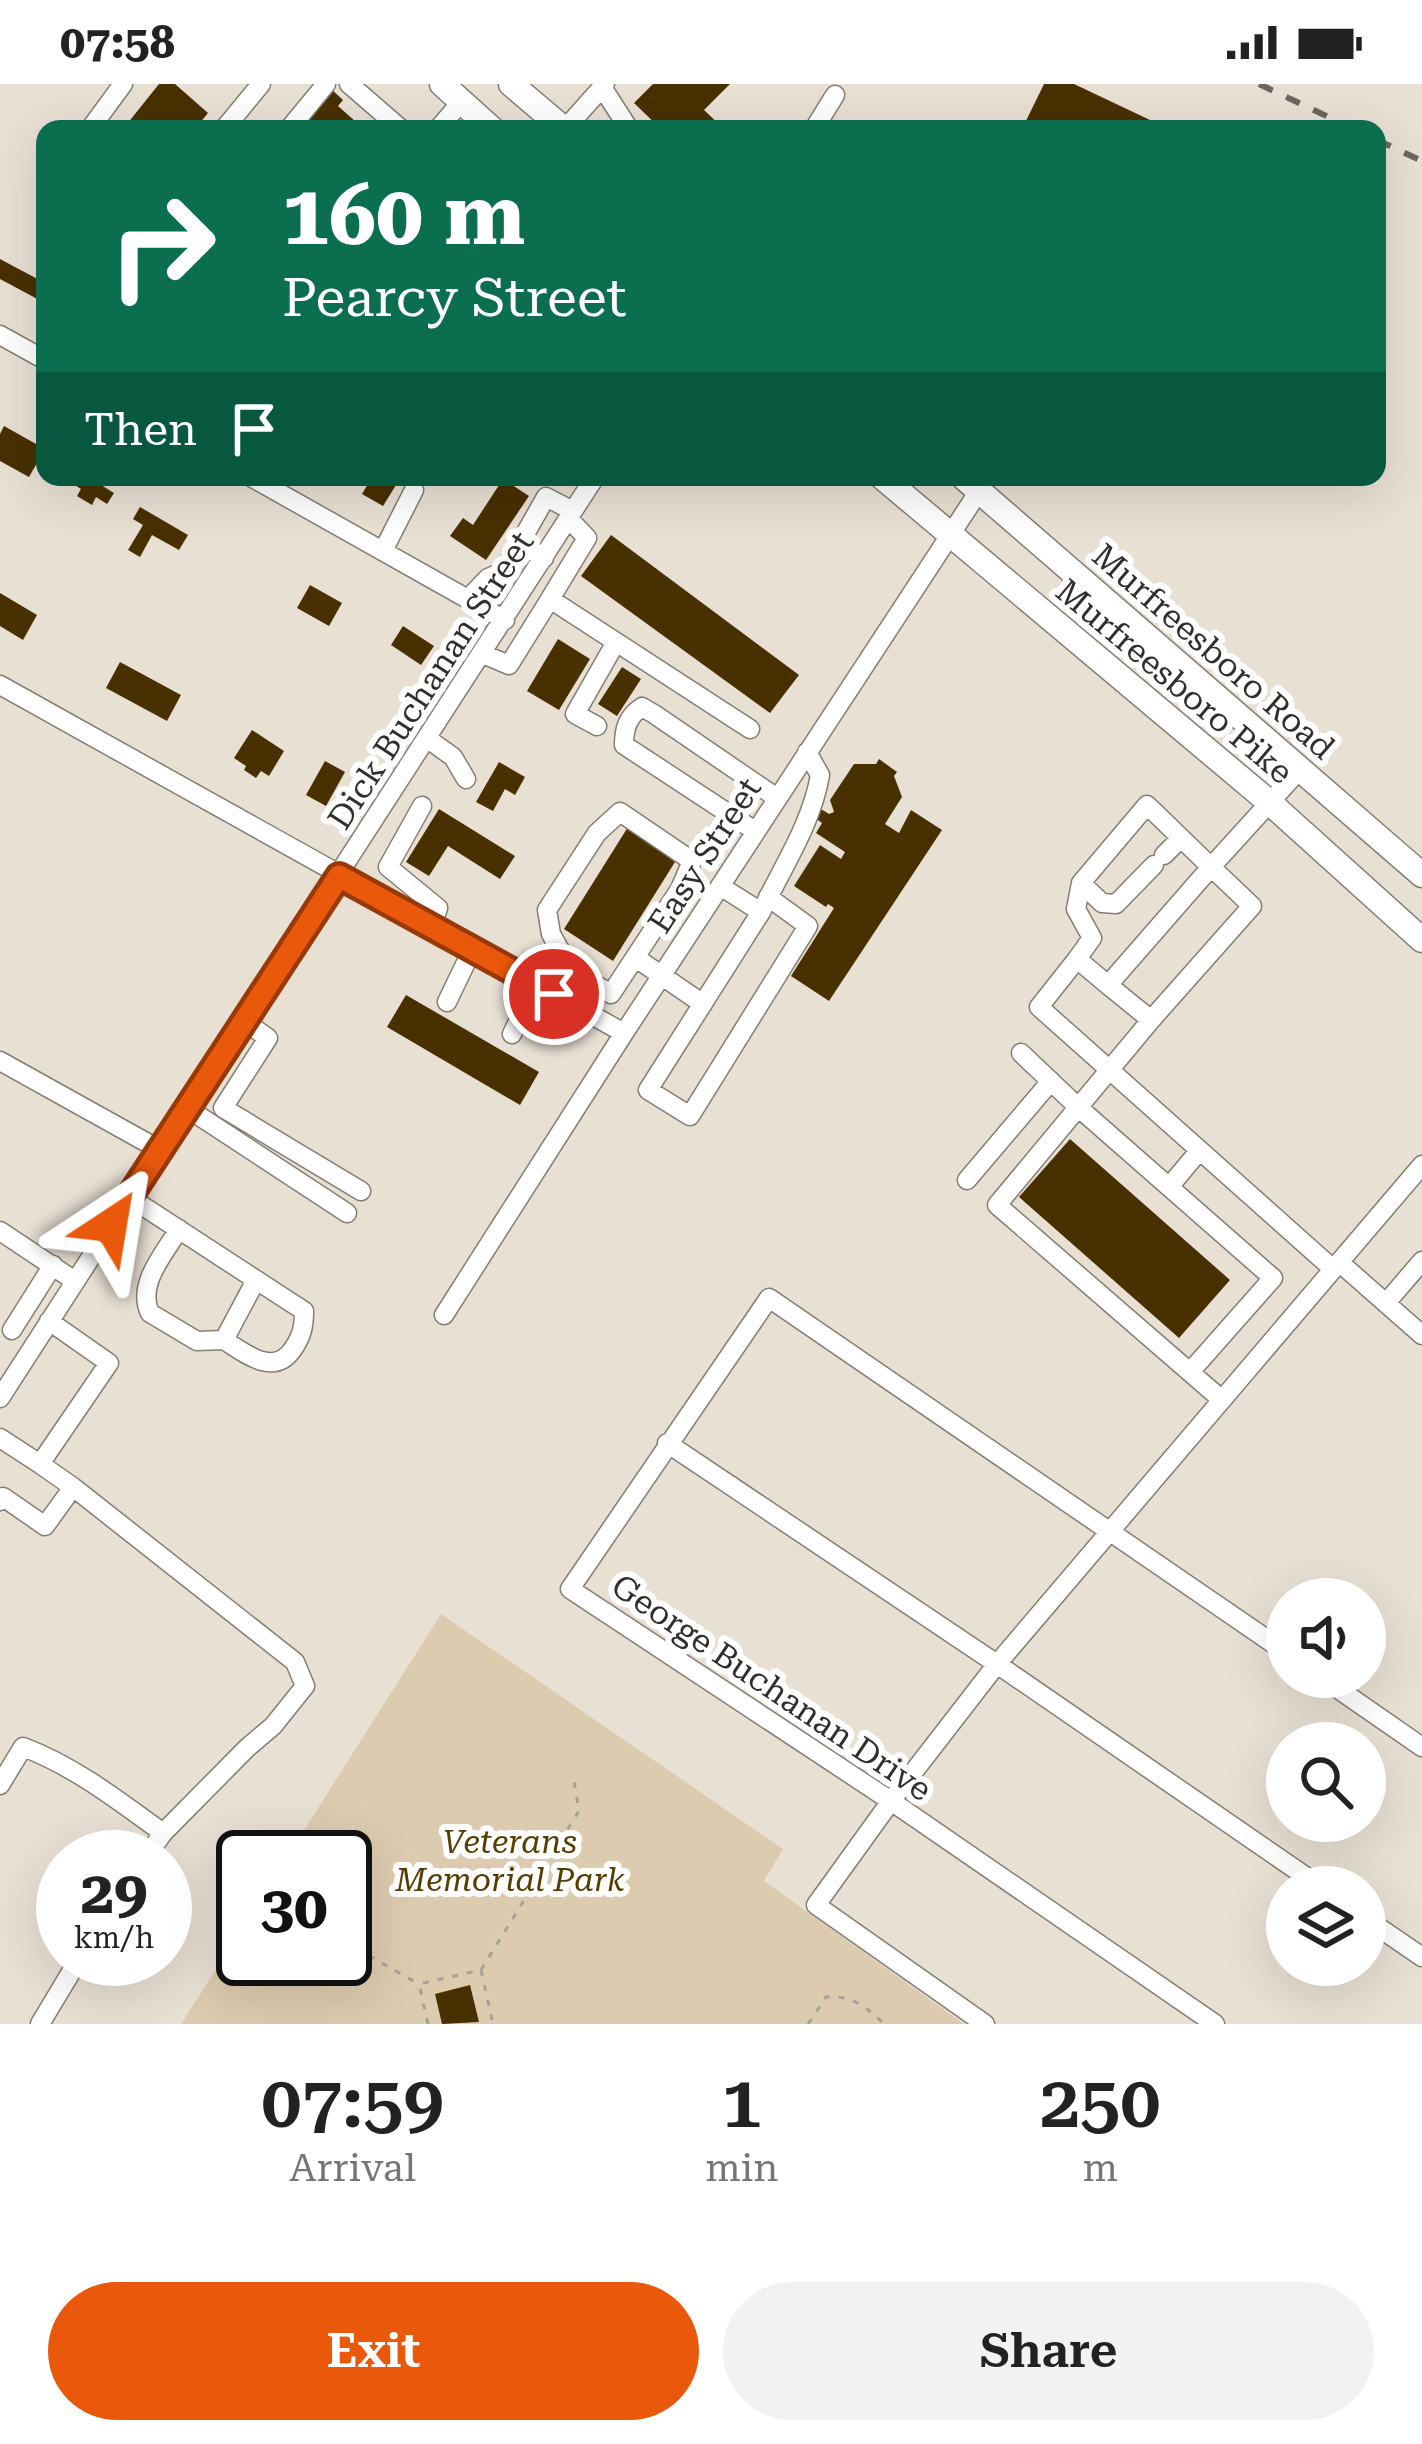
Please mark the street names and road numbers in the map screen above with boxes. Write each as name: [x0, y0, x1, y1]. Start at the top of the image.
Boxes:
street label: Dick Buchanan Street: [320, 524, 541, 836]
street label: Murfreesboro Road: [1085, 536, 1343, 767]
street label: Murfreesboro Pike: [1048, 571, 1301, 792]
street label: Easy Street: [640, 770, 769, 940]
street label: George Buchanan Drive: [604, 1566, 939, 1809]

